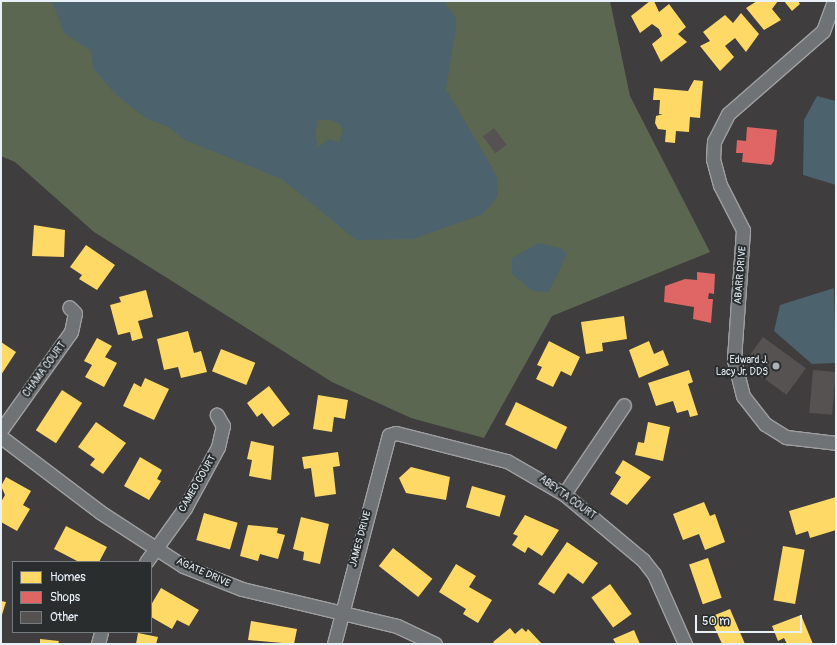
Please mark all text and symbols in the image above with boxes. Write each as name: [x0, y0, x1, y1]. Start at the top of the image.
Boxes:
street label: ABARR DRIVE: [732, 245, 750, 305]
street label: CHAMA COURT: [21, 340, 69, 400]
place label: Edward J. Lacy Jr. DDS: [716, 354, 768, 378]
marker: Edward J. Lacy Jr. DDS: [771, 361, 781, 371]
street label: CAMEO COURT: [177, 453, 219, 515]
street label: ABEYTA COURT: [536, 473, 598, 523]
street label: JAMES DRIVE: [348, 510, 374, 568]
street label: AGATE DRIVE: [174, 556, 232, 590]
legend: [12, 561, 152, 633]
text: Homes: [50, 570, 86, 585]
text: Shops: [50, 590, 80, 605]
scale bar: [697, 607, 804, 633]
text: Other: [50, 610, 78, 625]
text: 50 m: [702, 614, 730, 629]

